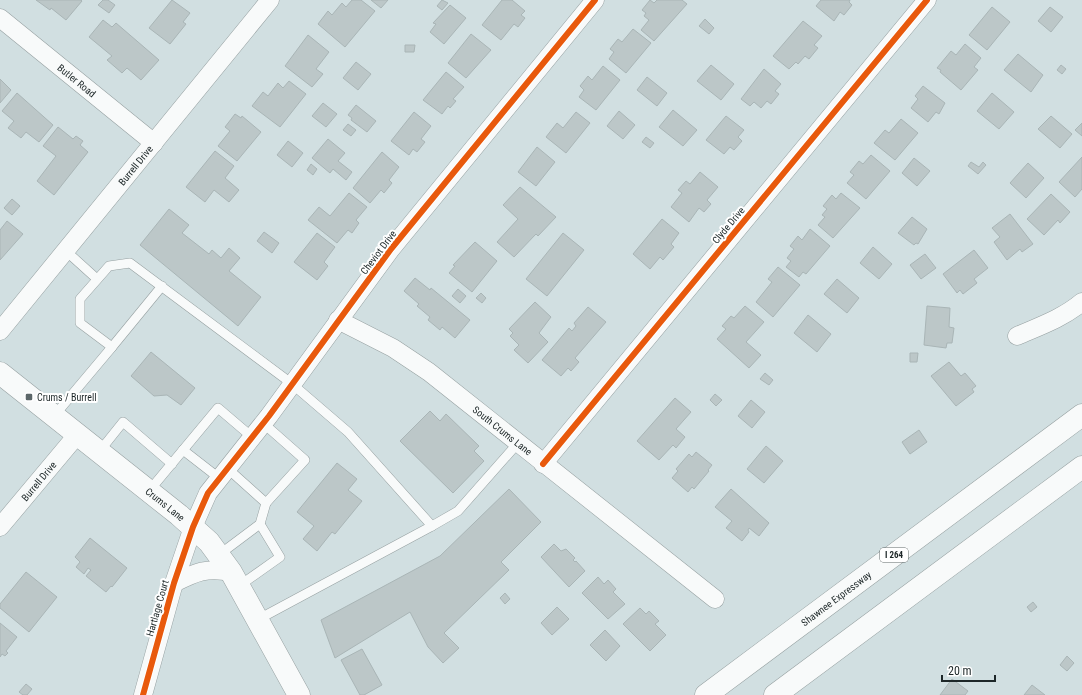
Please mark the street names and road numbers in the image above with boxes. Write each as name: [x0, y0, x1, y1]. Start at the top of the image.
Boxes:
street label: Butler Road: [55, 62, 98, 99]
street label: Burrell Drive: [116, 143, 155, 188]
street label: Clyde Drive: [710, 205, 747, 246]
street label: Cheviot Drive: [358, 228, 399, 276]
street label: South Crums Lane: [471, 404, 534, 458]
street label: Burrell Drive: [19, 459, 59, 503]
street label: Crums Lane: [143, 486, 187, 524]
road number: I 264: [880, 548, 908, 562]
street label: Shawnee Expressway: [799, 569, 873, 628]
street label: Hartlage Court: [144, 579, 171, 638]

